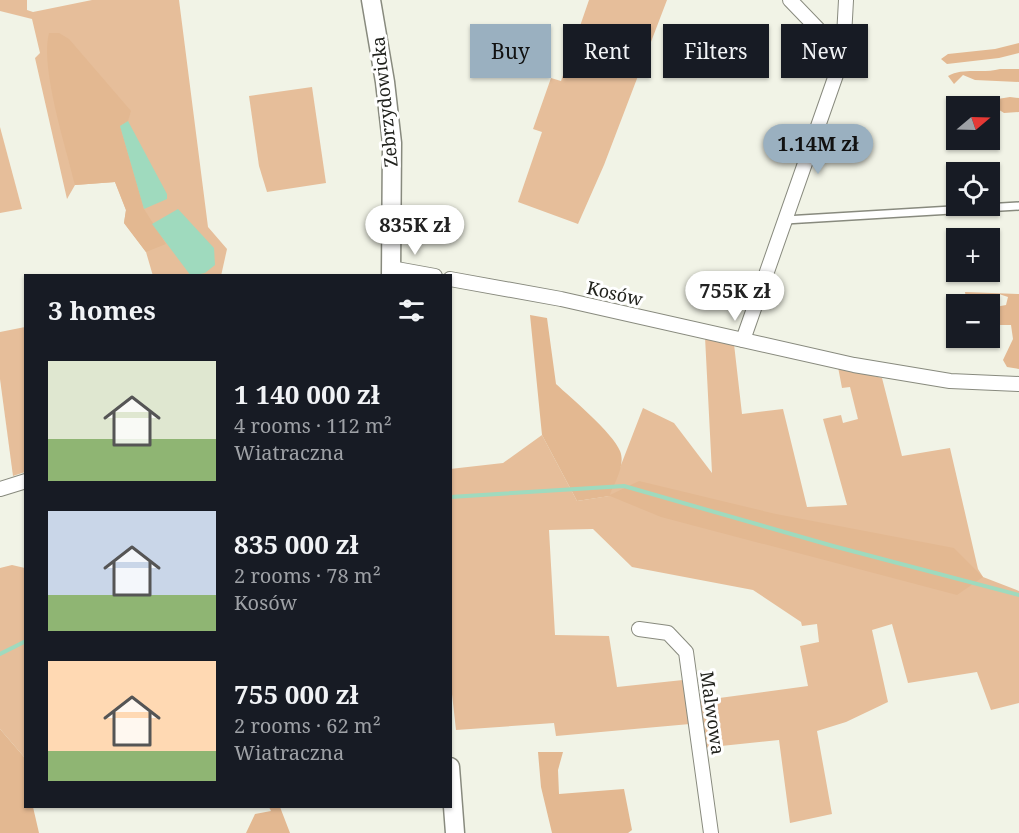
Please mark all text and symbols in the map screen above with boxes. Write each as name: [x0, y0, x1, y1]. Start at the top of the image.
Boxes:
chip: Buy: [470, 24, 551, 78]
chip: Rent: [563, 24, 651, 78]
chip: Filters: [663, 24, 769, 78]
chip: New: [781, 24, 868, 78]
street label: Zebrzydowicka: [365, 35, 403, 169]
north arrow: [946, 96, 1000, 150]
map controls: [946, 96, 1000, 348]
pin: 1.14M zł: [756, 124, 880, 175]
text: 1.14M zł: [777, 130, 859, 157]
button: locate: [946, 162, 1000, 216]
pin: 835K zł: [360, 205, 470, 256]
text: 835K zł: [379, 211, 451, 238]
button: +: [946, 228, 1000, 282]
pin: 755K zł: [680, 271, 790, 322]
street label: Kosów: [585, 275, 646, 311]
text: 755K zł: [699, 277, 771, 304]
text: 3 homes: [48, 292, 156, 328]
icon: filters: [395, 294, 428, 327]
button: −: [946, 294, 1000, 348]
text: 1 140 000 zł: [234, 376, 380, 412]
icon: home: [96, 385, 168, 457]
text: 4 rooms · 112 m²: [234, 412, 392, 439]
text: Wiatraczna: [234, 439, 344, 466]
text: 835 000 zł: [234, 526, 359, 562]
icon: home: [96, 535, 168, 607]
text: 2 rooms · 78 m²: [234, 562, 381, 589]
text: Kosów: [234, 589, 297, 616]
street label: Malwowa: [695, 670, 731, 756]
text: 755 000 zł: [234, 676, 359, 712]
icon: home: [96, 685, 168, 757]
text: 2 rooms · 62 m²: [234, 712, 381, 739]
text: Wiatraczna: [234, 739, 344, 766]

